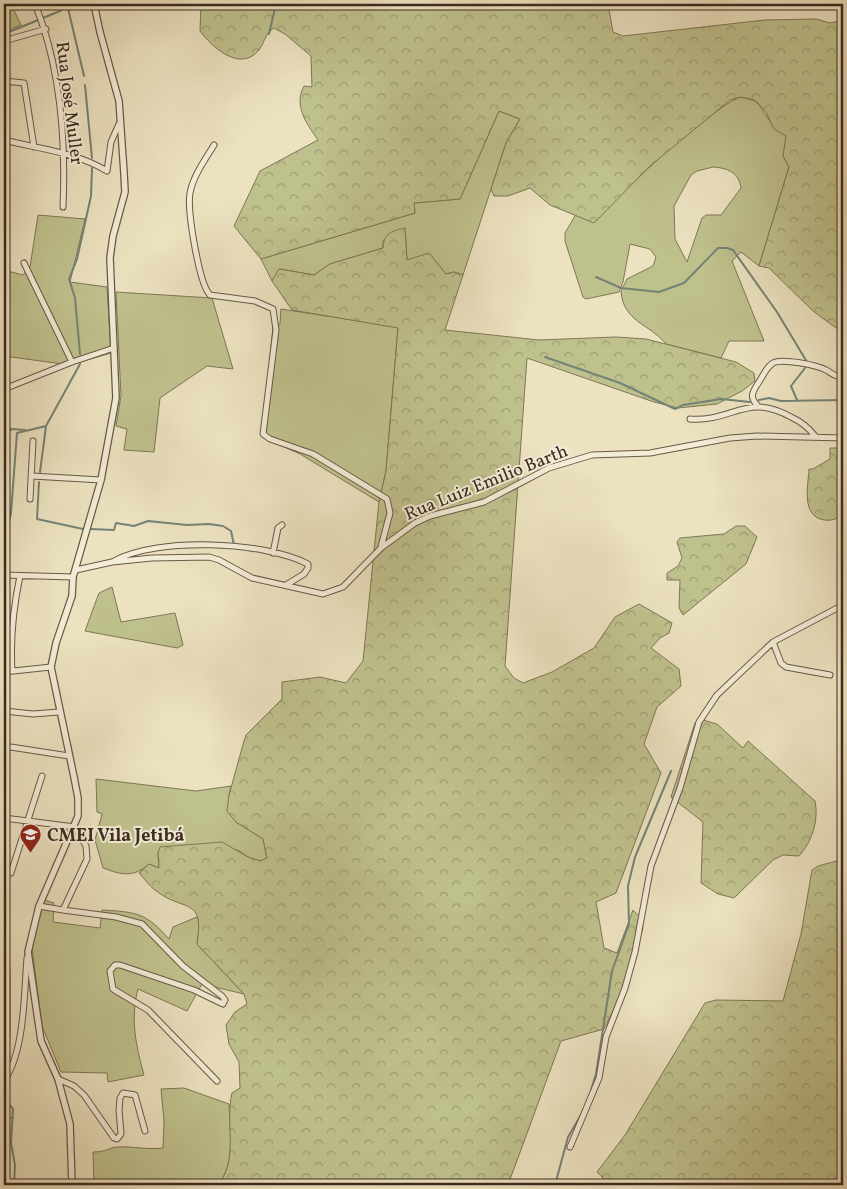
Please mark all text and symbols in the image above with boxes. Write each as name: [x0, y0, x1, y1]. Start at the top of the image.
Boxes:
street label: Rua José Muller: [49, 40, 89, 167]
street label: Rua Luiz Emilio Barth: [401, 439, 572, 528]
school or university icon: CMEI Vila Jetibá: [19, 823, 43, 854]
place label: CMEI Vila Jetibá: [47, 824, 184, 849]

